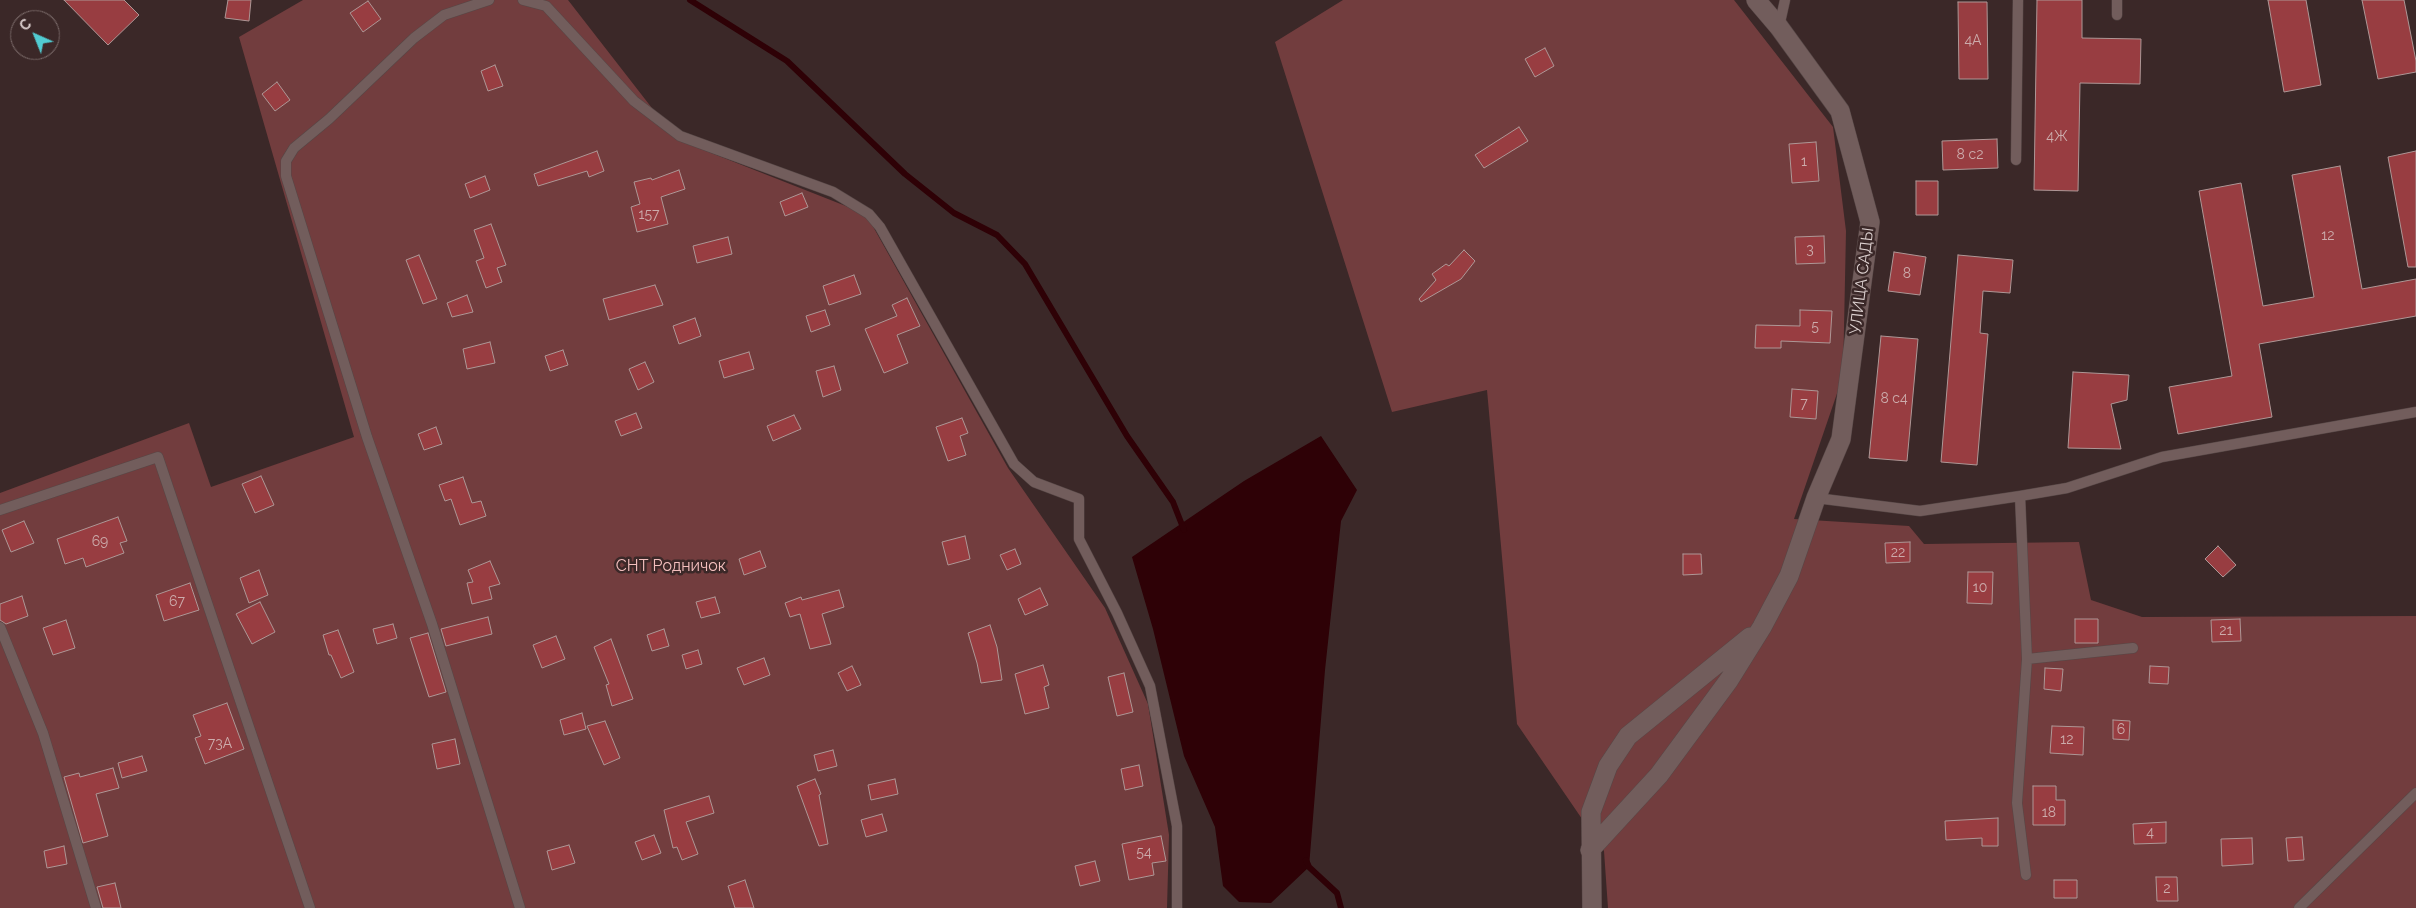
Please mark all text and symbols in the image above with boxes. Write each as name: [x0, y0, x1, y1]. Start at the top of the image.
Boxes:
north arrow: [10, 10, 60, 60]
text: С: [16, 16, 34, 34]
house number: 4А: [1964, 33, 1982, 49]
house number: 4Ж: [2046, 129, 2068, 145]
house number: 8 с2: [1957, 147, 1983, 163]
house number: 1: [1801, 154, 1807, 170]
house number: 157: [638, 207, 660, 223]
street label: УЛИЦА САДЫ: [1846, 226, 1878, 336]
house number: 12: [2321, 228, 2335, 244]
house number: 3: [1806, 242, 1814, 258]
house number: 8: [1903, 266, 1911, 282]
house number: 5: [1811, 319, 1819, 335]
house number: 8 с4: [1880, 391, 1908, 407]
house number: 7: [1800, 396, 1808, 412]
house number: 69: [92, 534, 108, 550]
house number: 22: [1891, 545, 1905, 561]
park label: СНТ Родничок: [616, 556, 726, 576]
house number: 10: [1973, 580, 1987, 596]
house number: 67: [169, 594, 185, 610]
house number: 21: [2219, 623, 2233, 639]
house number: 6: [2117, 722, 2125, 738]
house number: 12: [2060, 732, 2074, 748]
house number: 73А: [208, 736, 232, 752]
house number: 18: [2042, 805, 2056, 821]
house number: 4: [2146, 825, 2154, 841]
house number: 54: [1136, 845, 1152, 861]
house number: 2: [2163, 881, 2171, 897]

